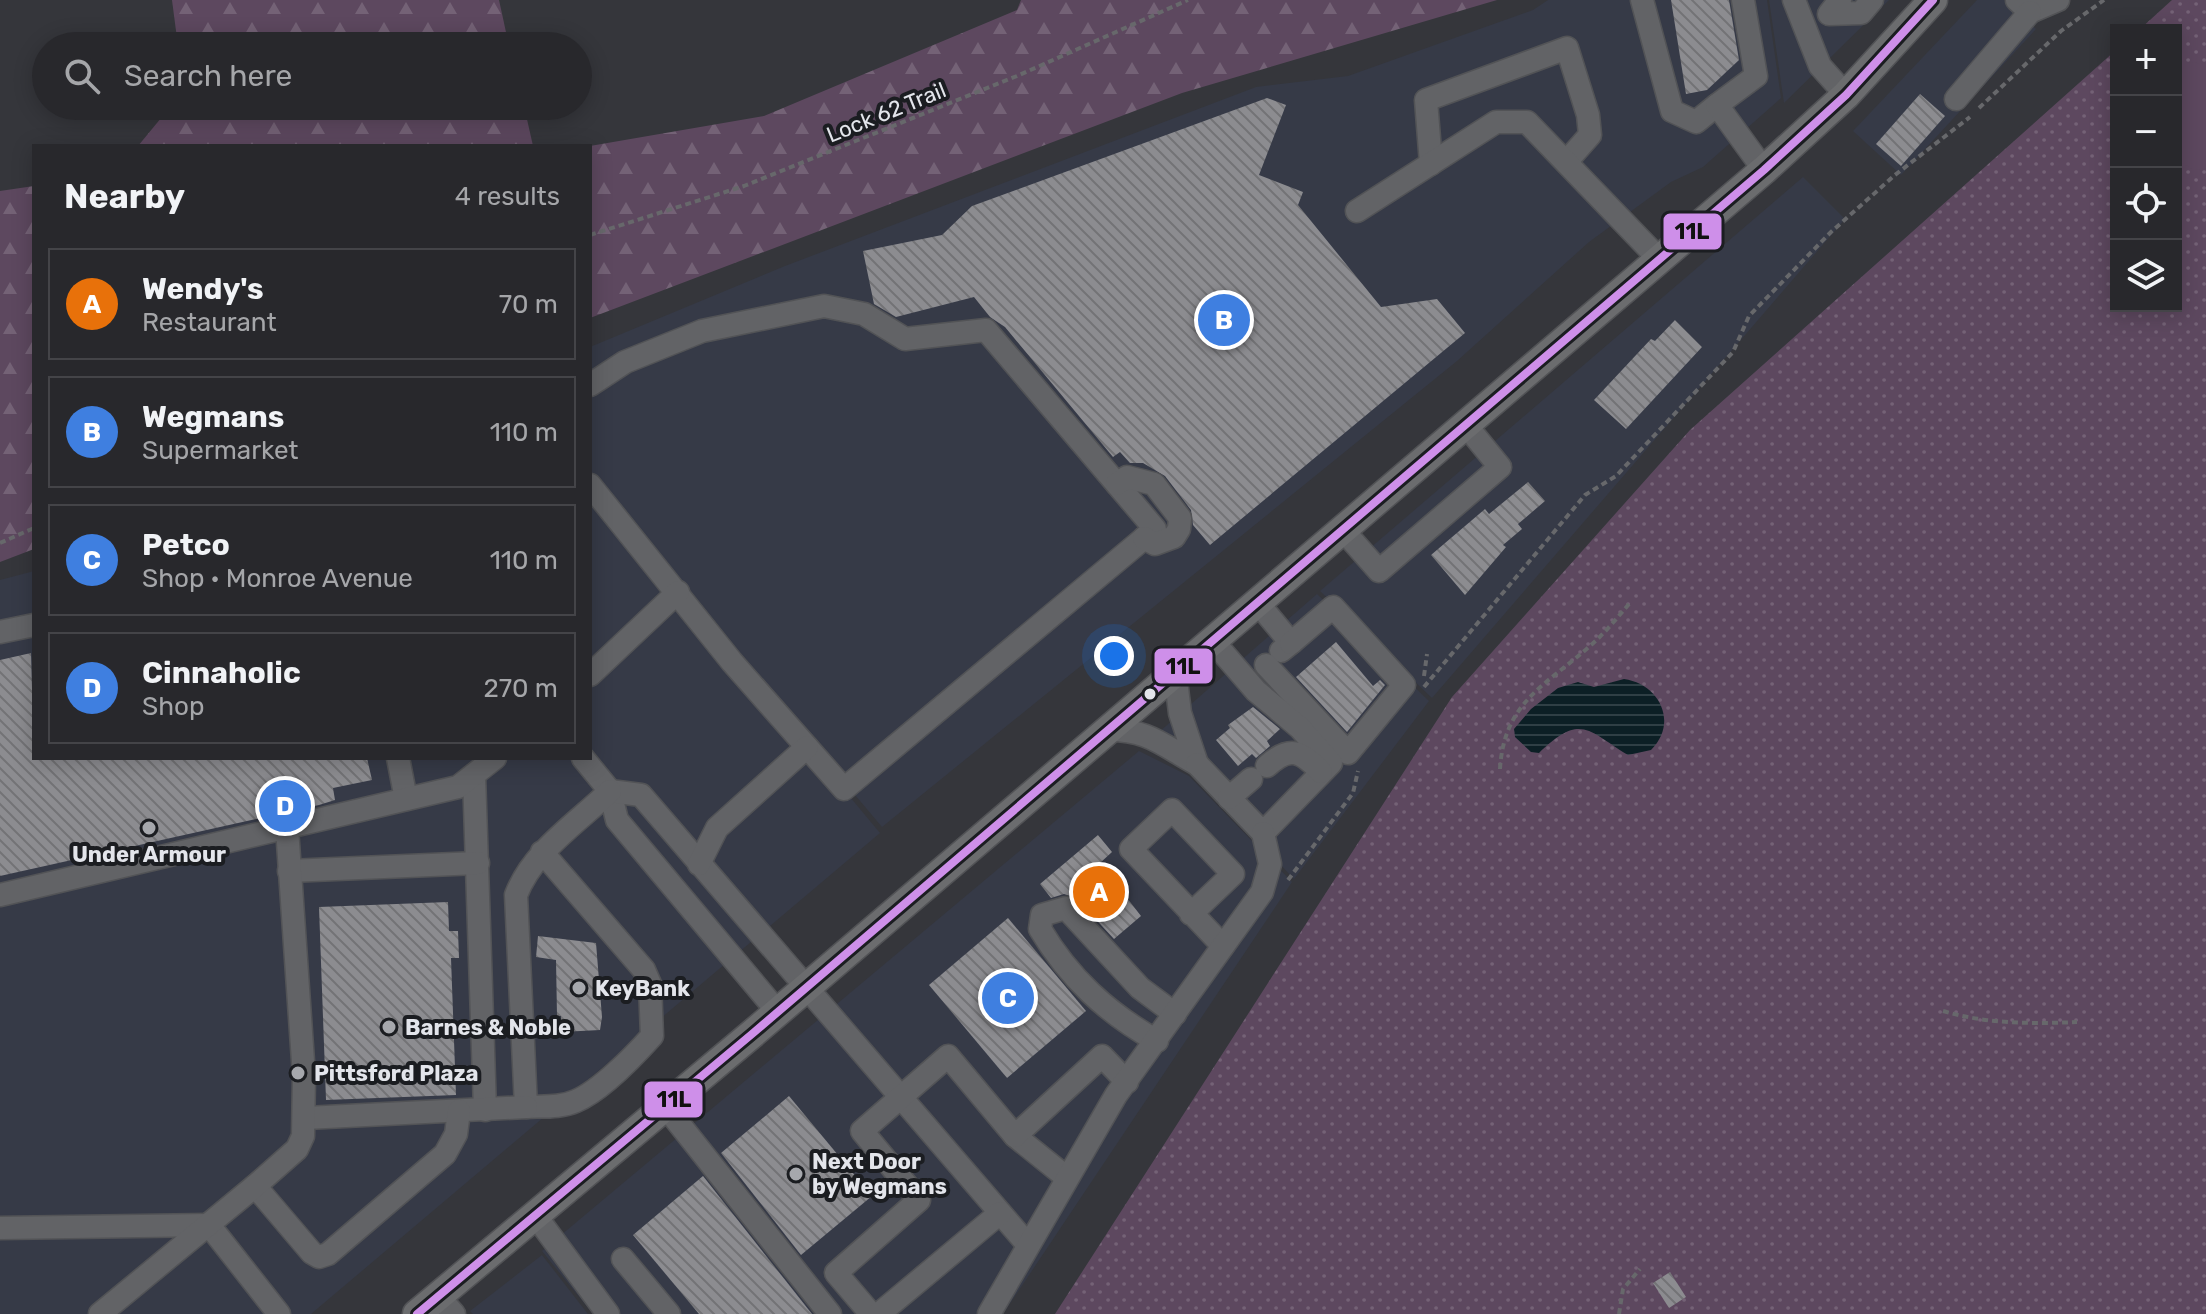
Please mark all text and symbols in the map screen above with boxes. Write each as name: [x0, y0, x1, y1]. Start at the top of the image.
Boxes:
map controls: [2110, 24, 2182, 312]
button: +: [2110, 24, 2182, 96]
search box: [32, 32, 592, 120]
icon: search: [60, 54, 104, 98]
text: Search here: [124, 58, 292, 94]
street label: Lock 62 Trail: [823, 76, 950, 149]
button: −: [2110, 96, 2182, 168]
button: locate: [2110, 168, 2182, 240]
text: Nearby: [64, 176, 185, 217]
text: 4 results: [455, 181, 560, 212]
line badge: 11L: [1662, 212, 1723, 251]
text: 11L: [1674, 218, 1710, 245]
button: layers: [2110, 240, 2182, 312]
text: Wendy's: [142, 271, 264, 307]
text: A: [83, 289, 101, 320]
text: 70 m: [499, 289, 558, 320]
pin: B: [1198, 290, 1250, 350]
text: Restaurant: [142, 307, 277, 338]
text: Wegmans: [142, 399, 284, 435]
text: B: [83, 417, 101, 448]
text: 110 m: [490, 417, 558, 448]
text: Supermarket: [142, 435, 299, 466]
text: Petco: [142, 527, 230, 563]
text: C: [83, 545, 101, 576]
text: 110 m: [490, 545, 558, 576]
text: Shop · Monroe Avenue: [142, 563, 413, 594]
your location: [1094, 636, 1134, 676]
line badge: 11L: [1153, 647, 1214, 685]
text: 11L: [1165, 653, 1201, 680]
text: Cinnaholic: [142, 655, 301, 691]
text: D: [83, 673, 101, 704]
text: 270 m: [483, 673, 558, 704]
unlabelled marker: [1142, 686, 1158, 702]
text: Shop: [142, 691, 204, 722]
pin: D: [259, 776, 311, 836]
marker: Under Armour: [140, 819, 158, 837]
place label: Under Armour: [72, 841, 226, 868]
pin: A: [1073, 862, 1125, 922]
pin: C: [982, 968, 1034, 1028]
place label: KeyBank: [595, 975, 690, 1002]
marker: KeyBank: [570, 979, 588, 997]
place label: Barnes & Noble: [405, 1014, 571, 1041]
marker: Barnes & Noble: [380, 1018, 398, 1036]
place label: Pittsford Plaza: [314, 1060, 479, 1087]
marker: Pittsford Plaza: [289, 1064, 307, 1082]
line badge: 11L: [643, 1080, 704, 1119]
text: 11L: [656, 1086, 692, 1113]
place label: Next Door by Wegmans: [812, 1148, 947, 1200]
marker: Next Door by Wegmans: [787, 1165, 805, 1183]

